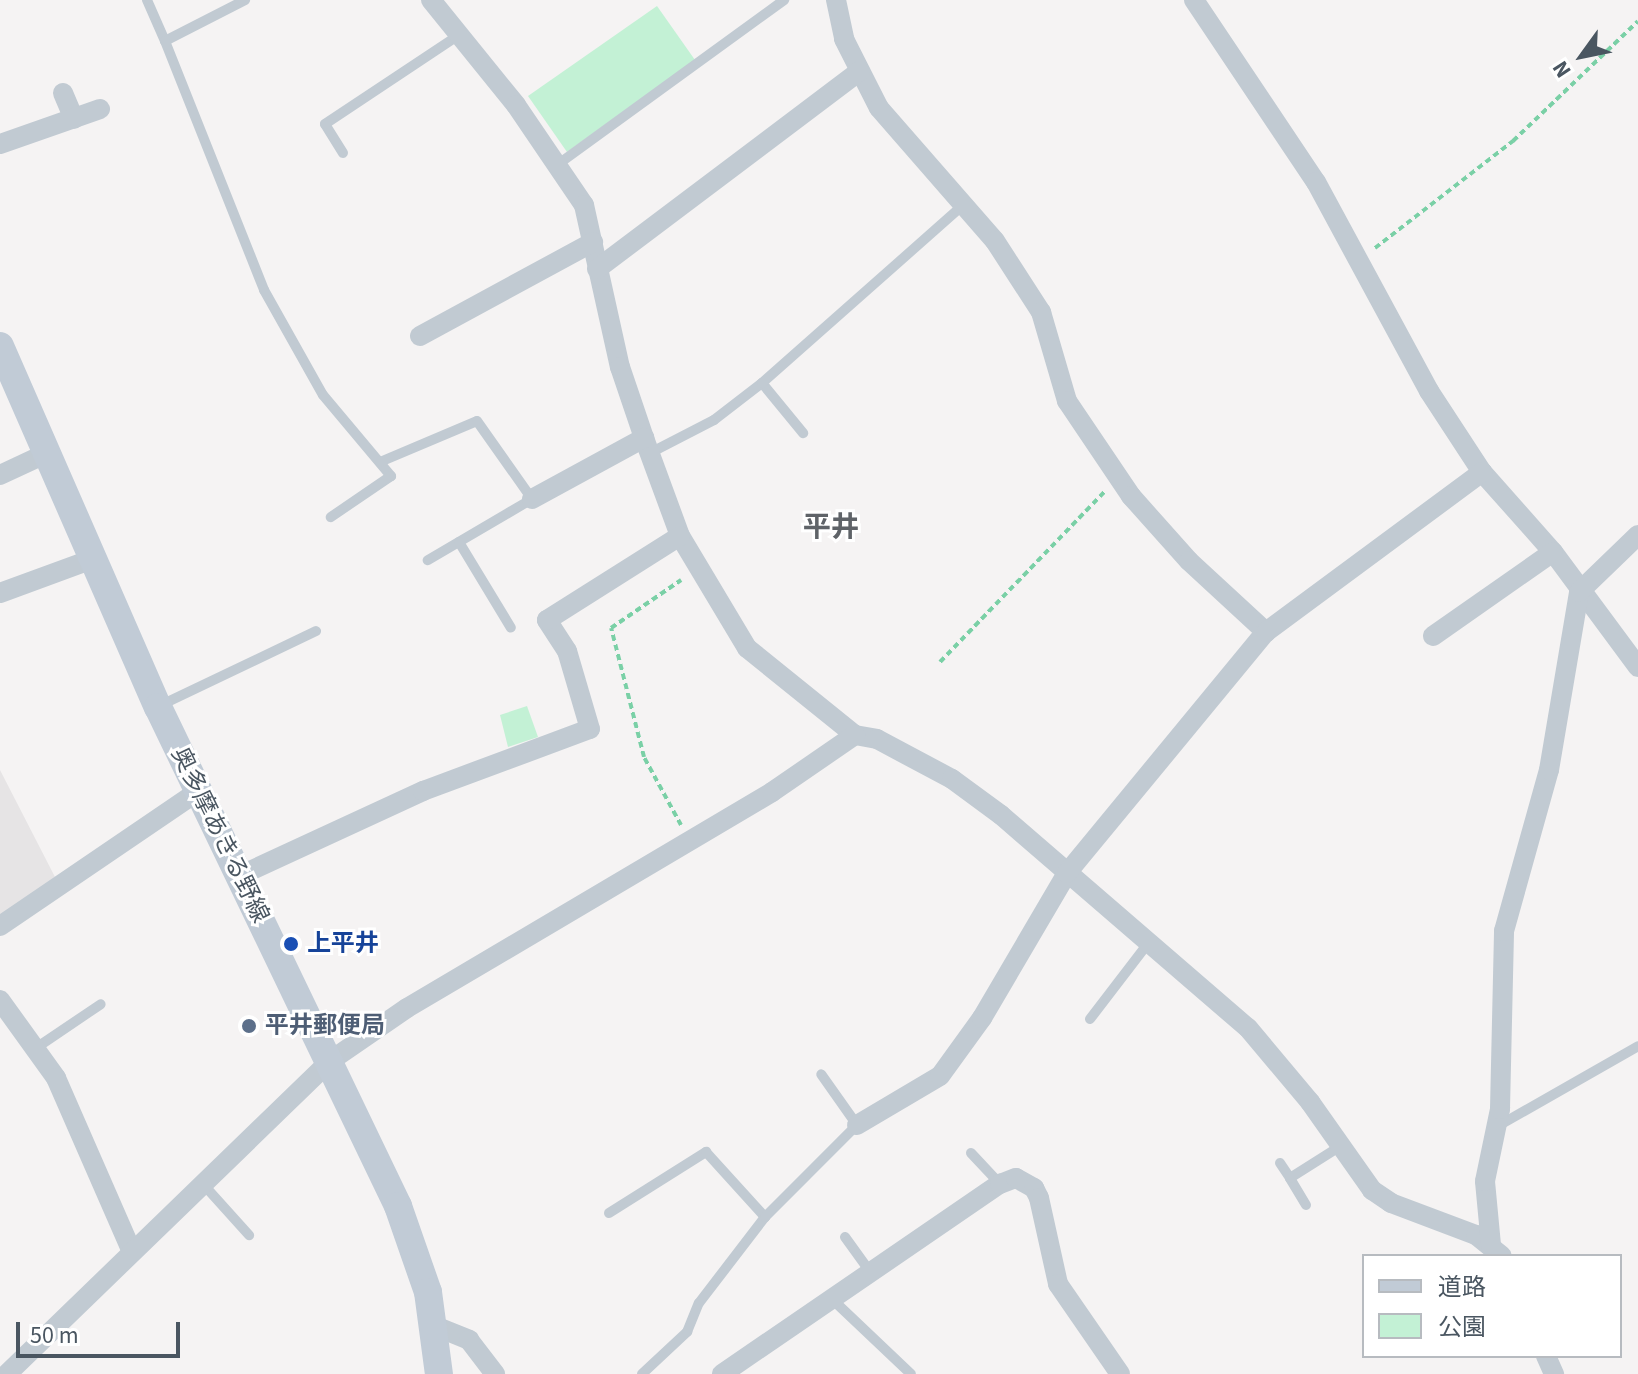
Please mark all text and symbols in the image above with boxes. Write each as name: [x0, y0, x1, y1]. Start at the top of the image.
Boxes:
north arrow: [1542, 16, 1622, 96]
text: N: [1544, 54, 1579, 84]
district label: 平井: [803, 510, 859, 544]
street label: 奥多摩あきる野線: [165, 742, 275, 928]
place label: 上平井: [307, 930, 379, 958]
marker: 上平井: [282, 935, 300, 953]
place label: 平井郵便局: [265, 1012, 385, 1040]
marker: 平井郵便局: [240, 1017, 258, 1035]
legend: [1362, 1254, 1622, 1358]
text: 道路: [1438, 1270, 1486, 1305]
scale bar: [20, 1306, 184, 1356]
text: 公園: [1438, 1310, 1486, 1345]
text: 50 m: [30, 1318, 79, 1353]

